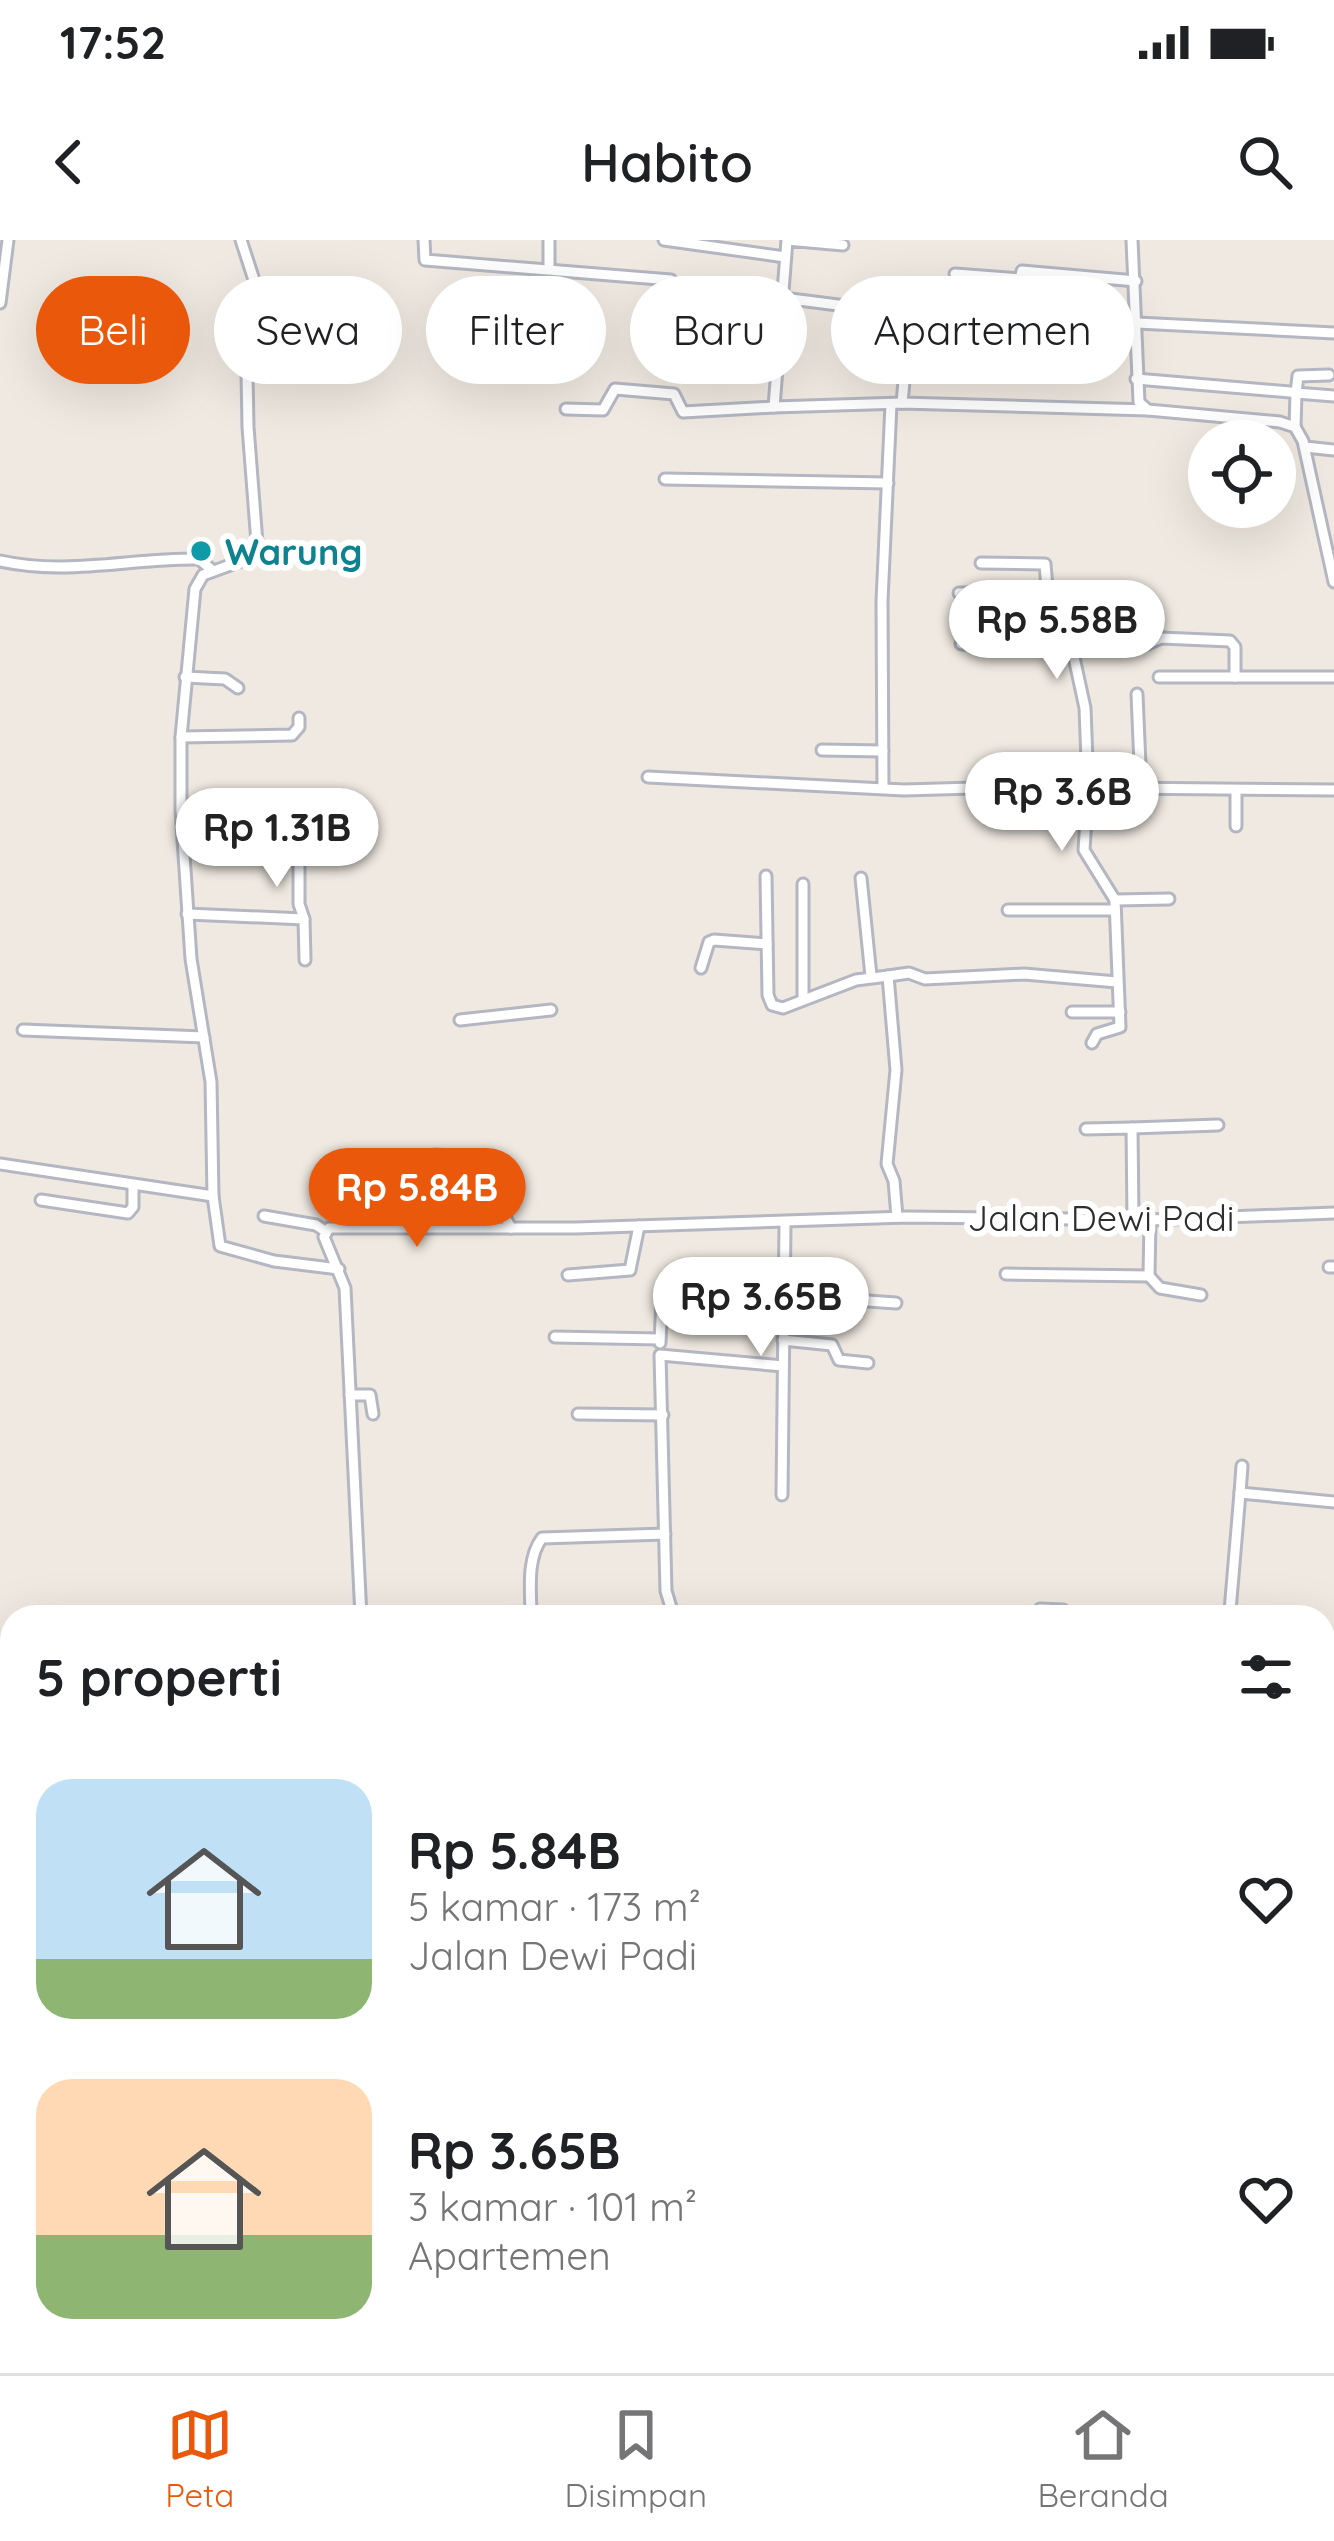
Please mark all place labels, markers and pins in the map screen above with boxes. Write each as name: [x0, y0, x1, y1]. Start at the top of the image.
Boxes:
place label: Warung: [225, 529, 362, 574]
marker: Warung: [188, 538, 214, 564]
pin: Rp 5.58B: [933, 580, 1181, 682]
pin: Rp 3.6B: [951, 752, 1173, 854]
pin: Rp 1.31B: [153, 788, 401, 890]
pin: Rp 5.84B: [293, 1148, 541, 1250]
pin: Rp 3.65B: [637, 1257, 885, 1359]

